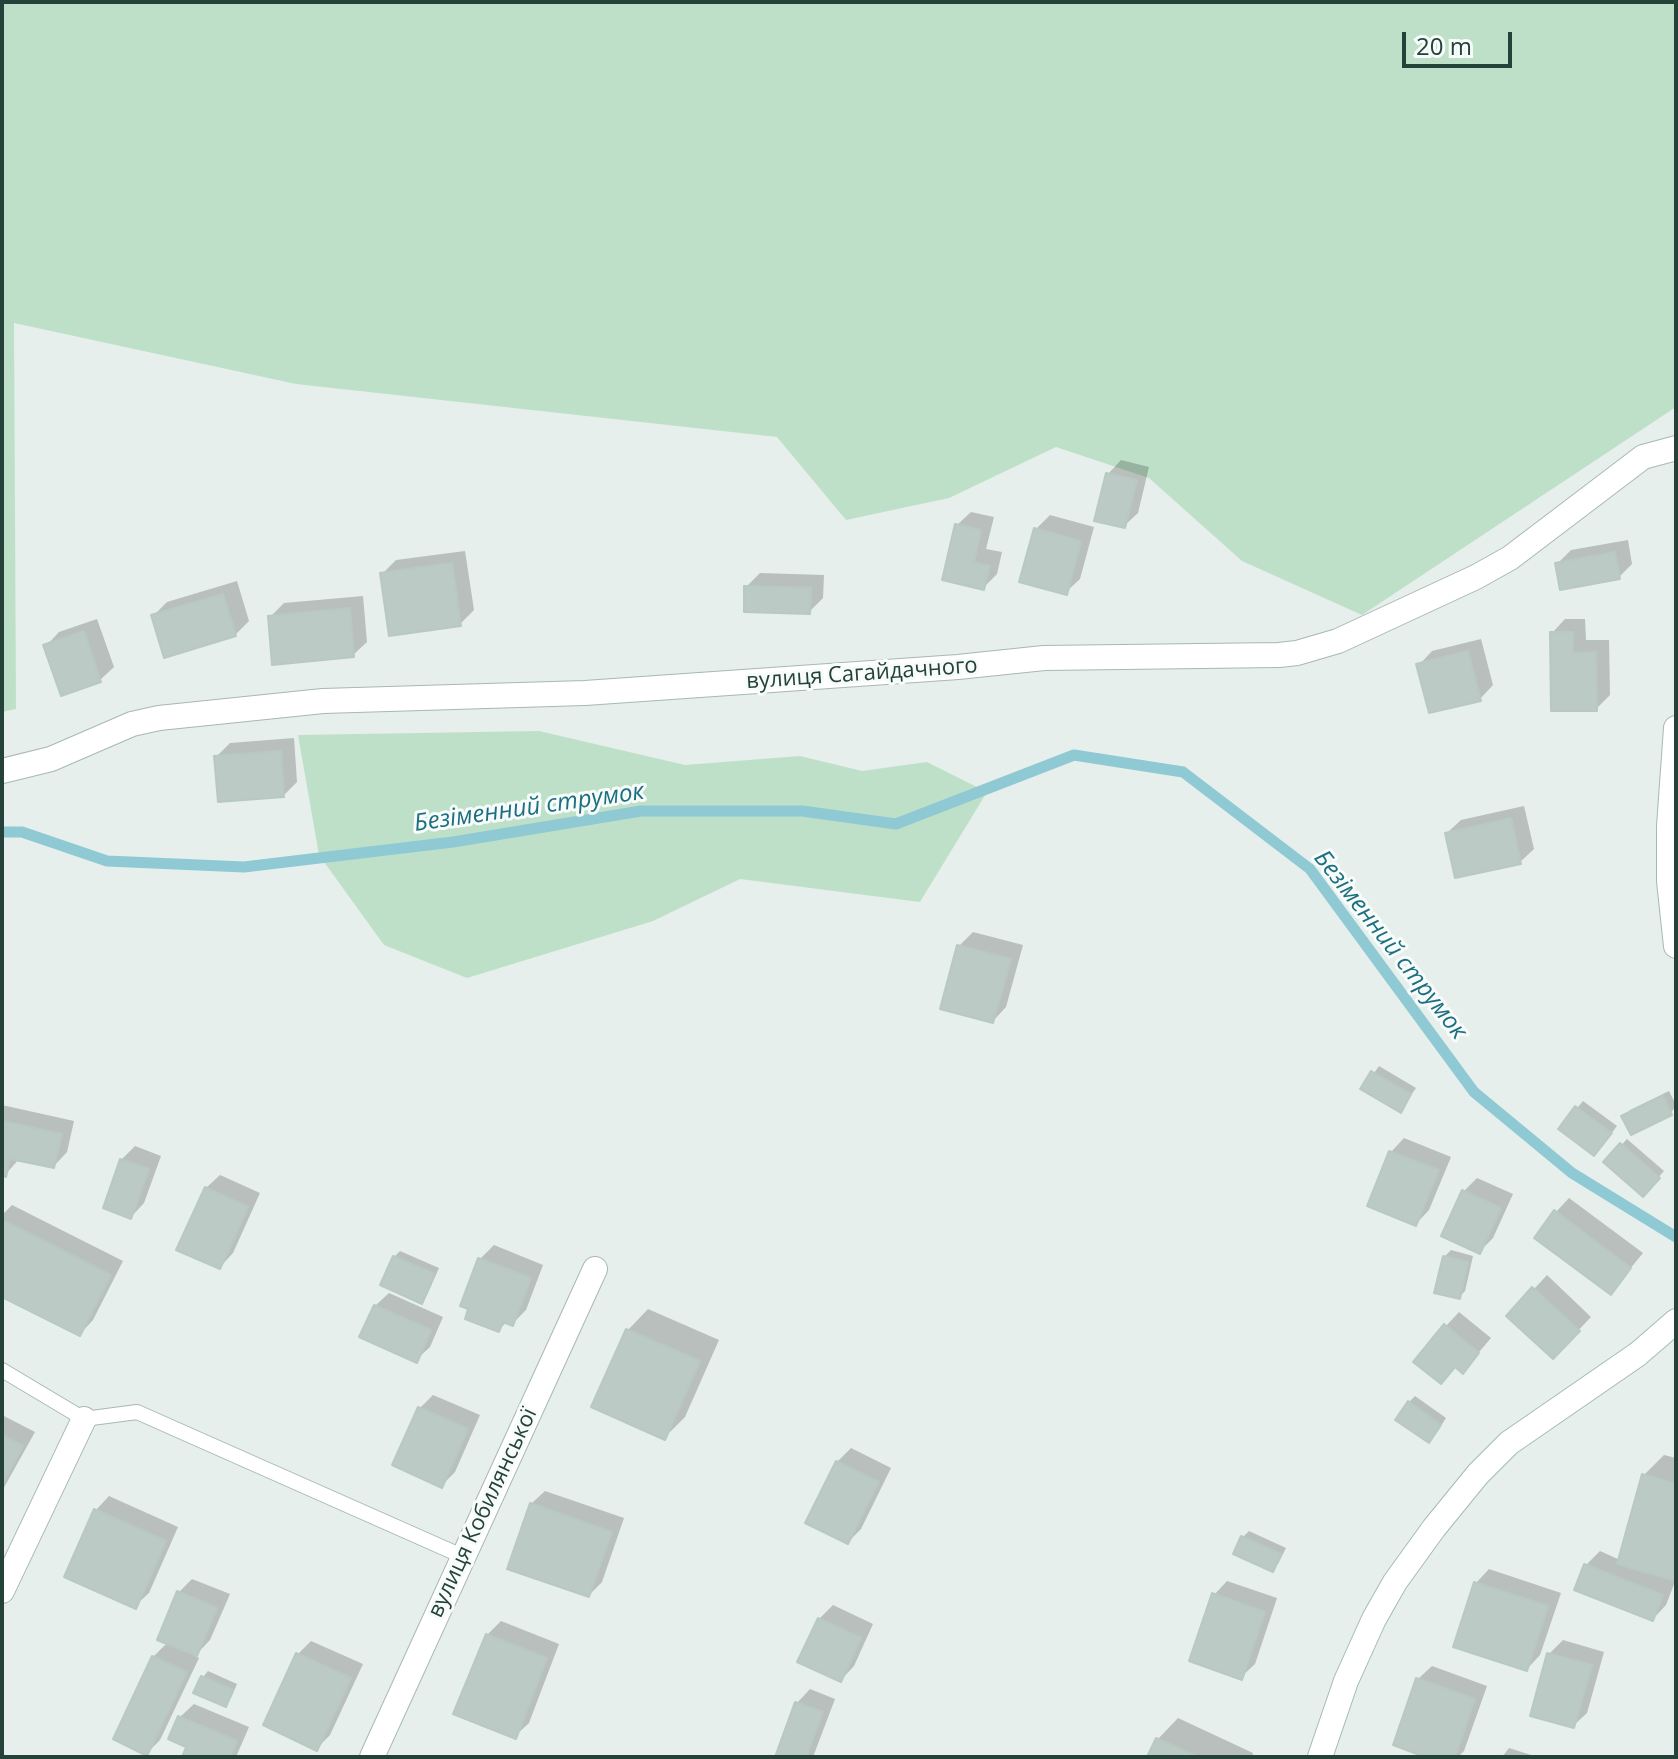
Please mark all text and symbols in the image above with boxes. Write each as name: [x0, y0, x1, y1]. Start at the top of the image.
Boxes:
scale bar: [1406, 16, 1516, 66]
text: 20 m: [1416, 29, 1472, 62]
street label: вулиця Сагайдачного: [745, 653, 979, 695]
water label: Безіменний струмок: [412, 778, 646, 838]
water label: Безіменний струмок: [1307, 845, 1473, 1045]
street label: вулиця Кобилянської: [423, 1404, 543, 1622]

